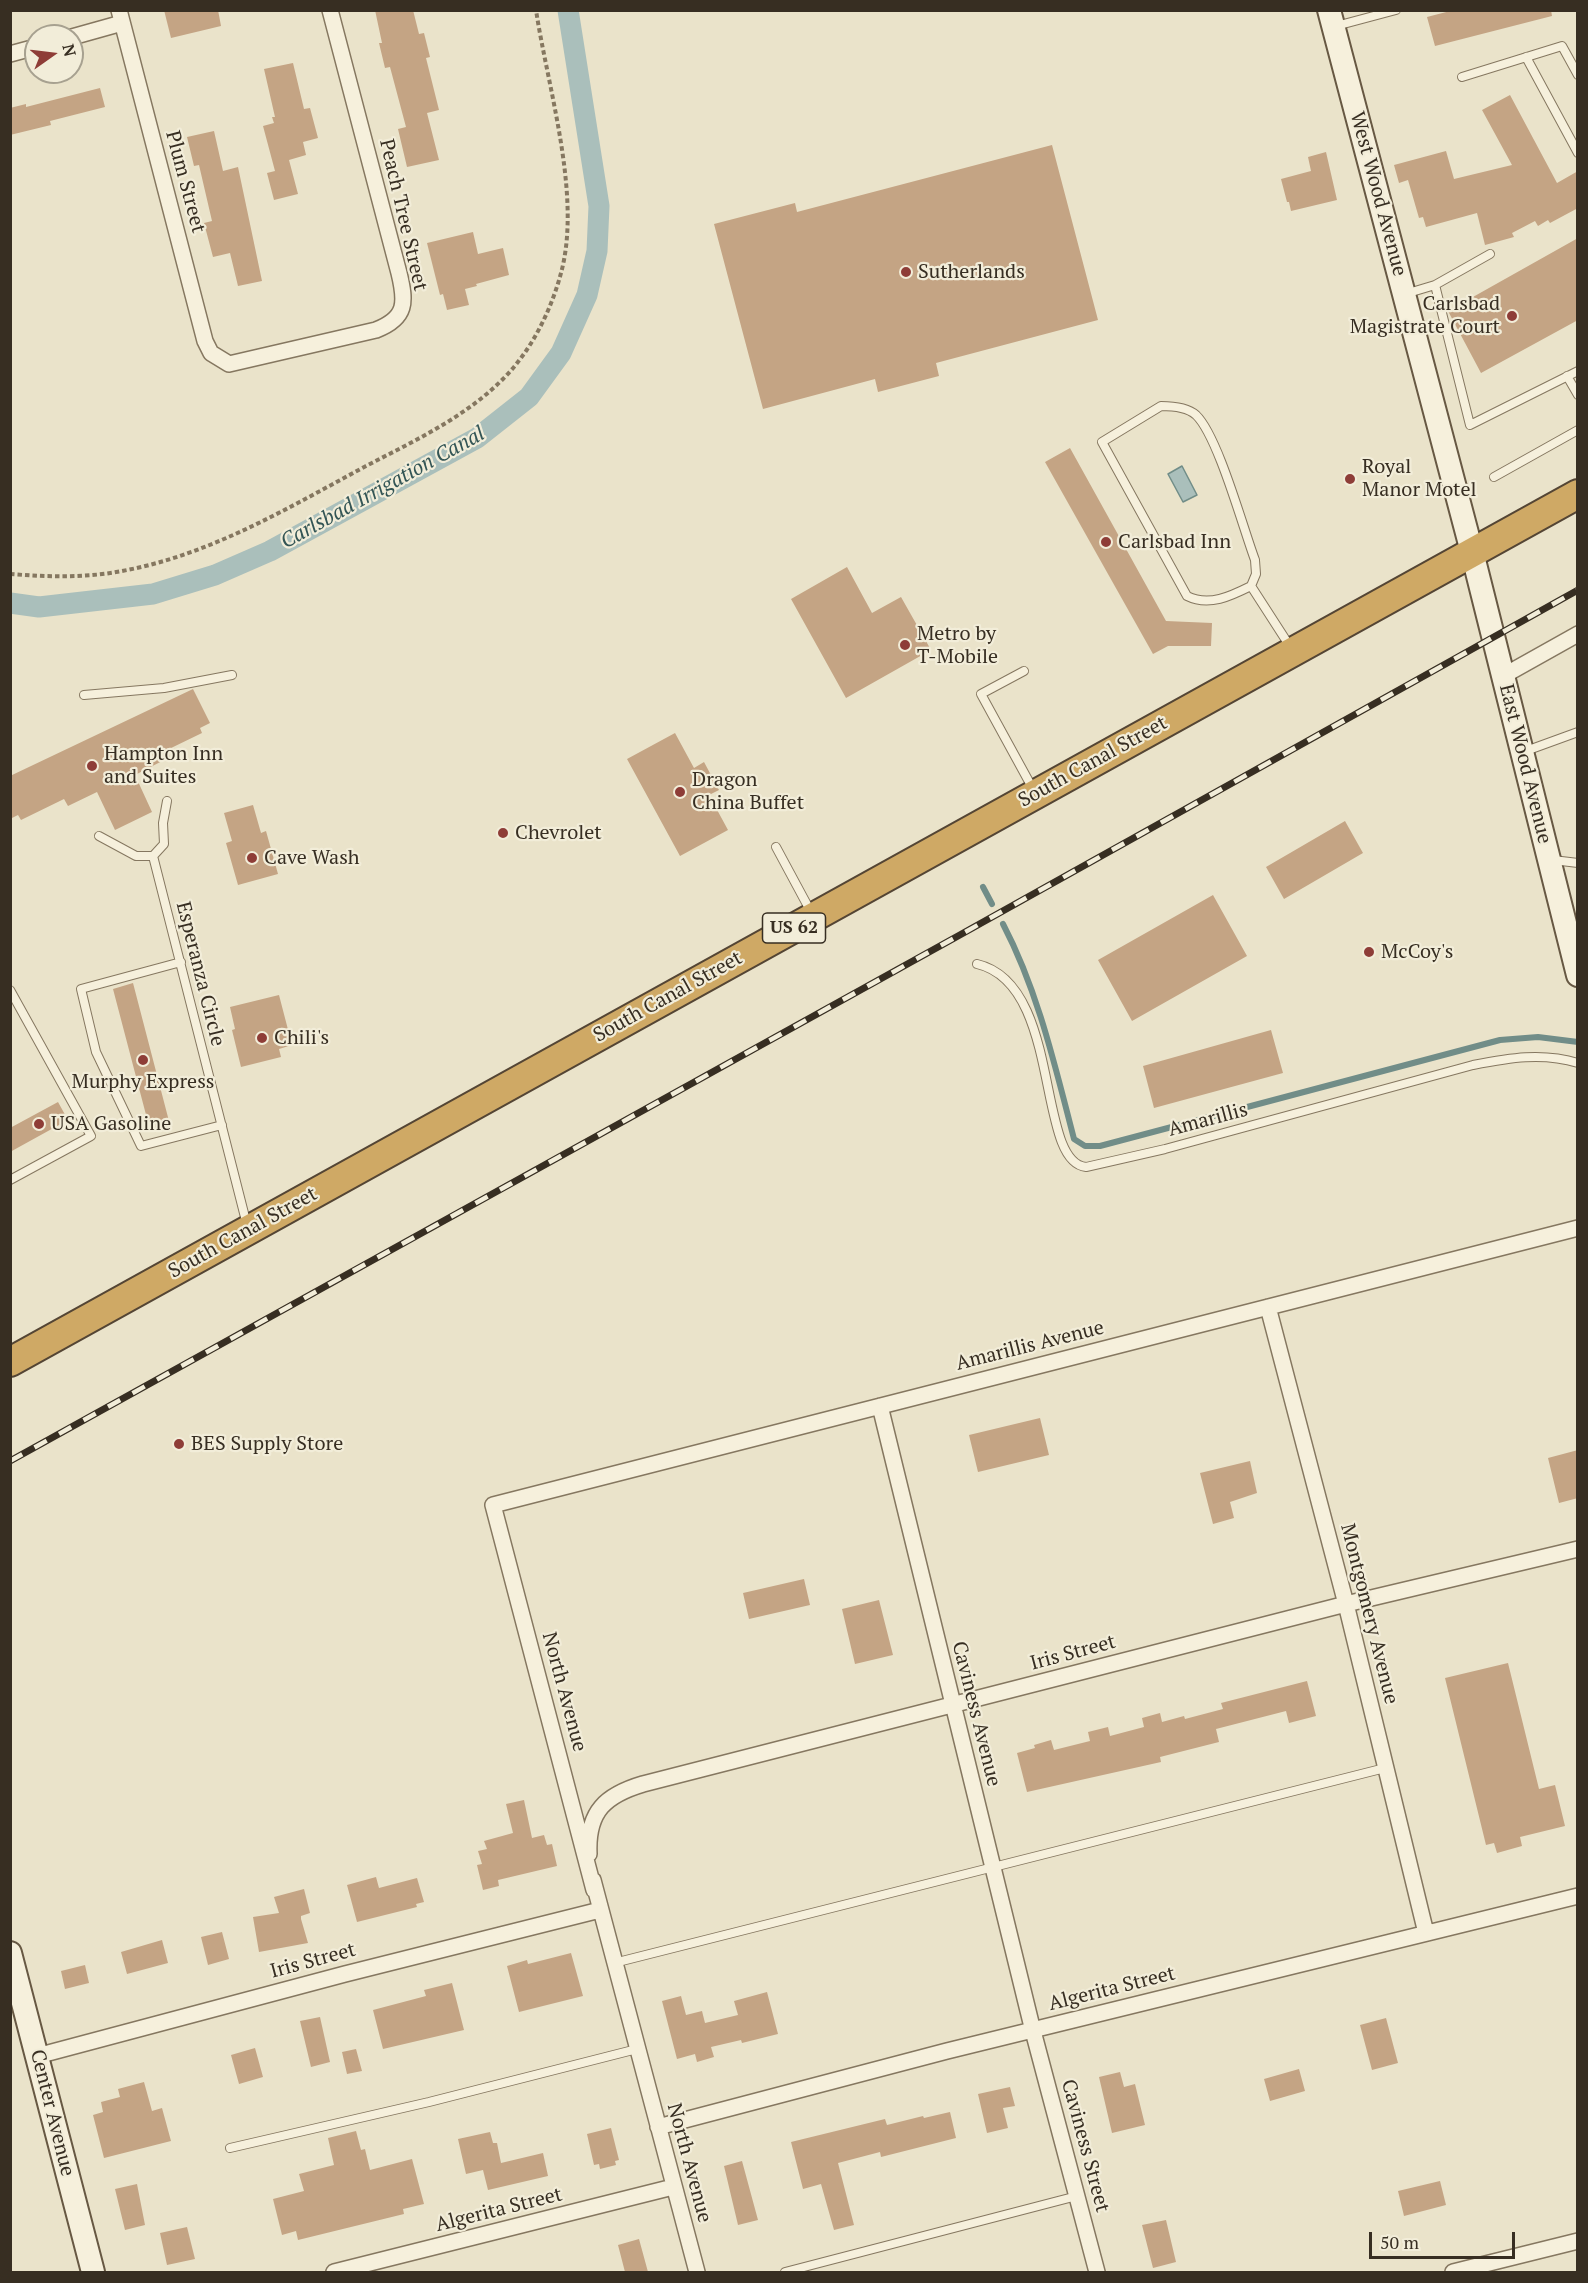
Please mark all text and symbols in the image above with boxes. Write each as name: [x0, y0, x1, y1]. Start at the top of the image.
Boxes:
north arrow: [24, 24, 84, 84]
text: N: [57, 42, 82, 59]
street label: West Wood Avenue: [1344, 109, 1412, 279]
street label: Plum Street: [160, 128, 210, 236]
street label: Peach Tree Street: [374, 137, 432, 293]
place label: Sutherlands: [918, 260, 1025, 284]
marker: Sutherlands: [899, 265, 913, 279]
place label: Carlsbad Magistrate Court: [1350, 292, 1500, 339]
marker: Carlsbad Magistrate Court: [1505, 309, 1519, 323]
water label: Carlsbad Irrigation Canal: [277, 421, 489, 555]
place label: Royal Manor Motel: [1362, 455, 1477, 502]
marker: Royal Manor Motel: [1343, 472, 1357, 486]
place label: Carlsbad Inn: [1118, 530, 1231, 554]
marker: Carlsbad Inn: [1099, 535, 1113, 549]
place label: Metro by T-Mobile: [917, 622, 998, 669]
marker: Metro by T-Mobile: [898, 638, 912, 652]
street label: East Wood Avenue: [1494, 682, 1556, 846]
street label: South Canal Street: [1014, 711, 1172, 813]
place label: Hampton Inn and Suites: [104, 742, 223, 789]
marker: Hampton Inn and Suites: [85, 759, 99, 773]
place label: Dragon China Buffet: [692, 768, 804, 815]
marker: Dragon China Buffet: [673, 785, 687, 799]
place label: Chevrolet: [515, 821, 602, 845]
marker: Chevrolet: [496, 826, 510, 840]
place label: Cave Wash: [264, 846, 360, 870]
marker: Cave Wash: [245, 851, 259, 865]
street label: Esperanza Circle: [170, 899, 230, 1049]
road number: US 62: [762, 913, 826, 943]
place label: McCoy's: [1381, 940, 1453, 964]
marker: McCoy's: [1362, 945, 1376, 959]
street label: South Canal Street: [589, 946, 747, 1048]
place label: Chili's: [274, 1026, 329, 1050]
marker: Chili's: [255, 1031, 269, 1045]
marker: Murphy Express: [136, 1053, 150, 1067]
place label: Murphy Express: [72, 1070, 214, 1094]
street label: Amarillis: [1166, 1098, 1250, 1142]
place label: USA Gasoline: [51, 1112, 171, 1136]
marker: USA Gasoline: [32, 1117, 46, 1131]
street label: South Canal Street: [164, 1182, 322, 1284]
street label: Amarillis Avenue: [953, 1316, 1107, 1376]
place label: BES Supply Store: [191, 1432, 343, 1456]
marker: BES Supply Store: [172, 1437, 186, 1451]
street label: Montgomery Avenue: [1335, 1521, 1403, 1707]
street label: North Avenue: [537, 1630, 591, 1754]
street label: Iris Street: [1028, 1630, 1118, 1676]
street label: Caviness Avenue: [946, 1639, 1006, 1789]
street label: Iris Street: [268, 1938, 358, 1984]
street label: Algerita Street: [1046, 1962, 1178, 2016]
street label: Center Avenue: [25, 2047, 79, 2179]
street label: Caviness Street: [1056, 2077, 1114, 2215]
street label: North Avenue: [662, 2101, 716, 2225]
street label: Algerita Street: [433, 2183, 565, 2237]
scale bar: [1372, 2220, 1518, 2258]
text: 50 m: [1380, 2230, 1419, 2254]

